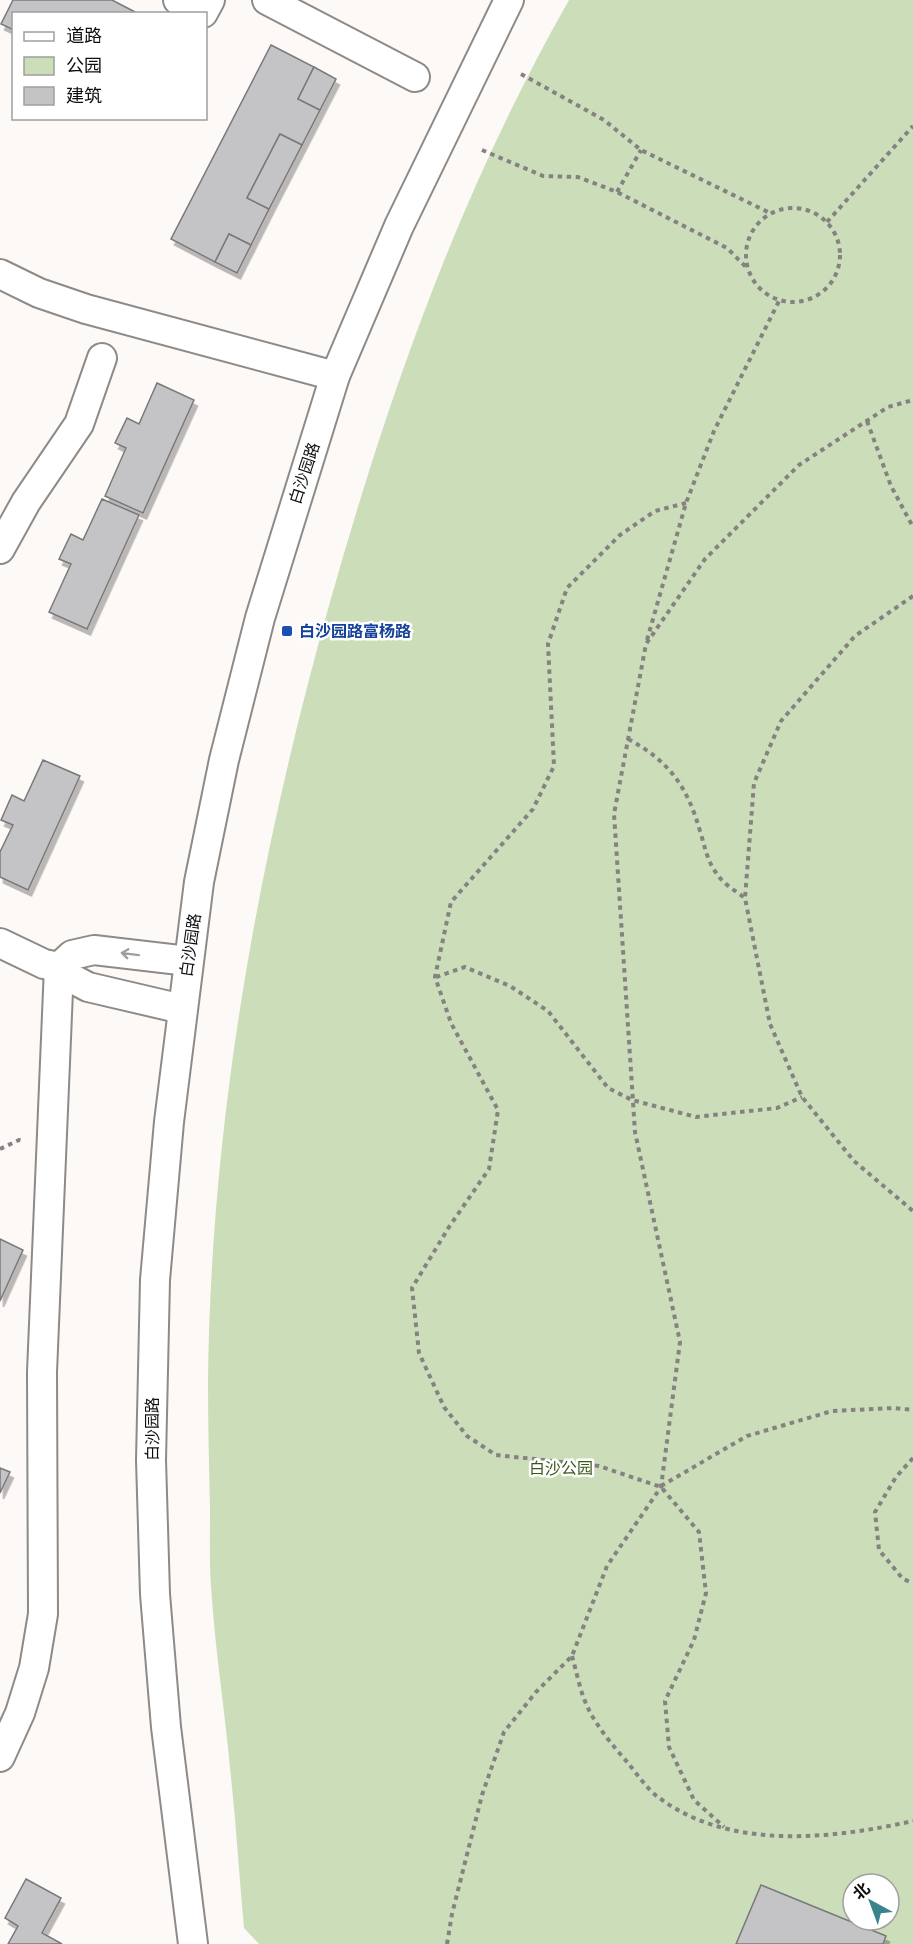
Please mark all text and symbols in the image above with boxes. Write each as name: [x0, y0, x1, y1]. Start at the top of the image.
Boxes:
legend: [12, 12, 207, 120]
text: 道路: [66, 25, 102, 46]
text: 公园: [66, 55, 102, 76]
text: 建筑: [66, 85, 102, 106]
street label: 白沙园路: [285, 439, 323, 507]
place label: 白沙园路富杨路: [299, 621, 411, 641]
marker: 白沙园路富杨路: [280, 624, 294, 638]
street label: 白沙园路: [176, 912, 204, 978]
one-way arrow: [121, 948, 140, 959]
street label: 白沙园路: [142, 1397, 162, 1461]
park label: 白沙公园: [529, 1458, 593, 1478]
north arrow: [841, 1872, 901, 1932]
text: 北: [849, 1878, 874, 1903]

